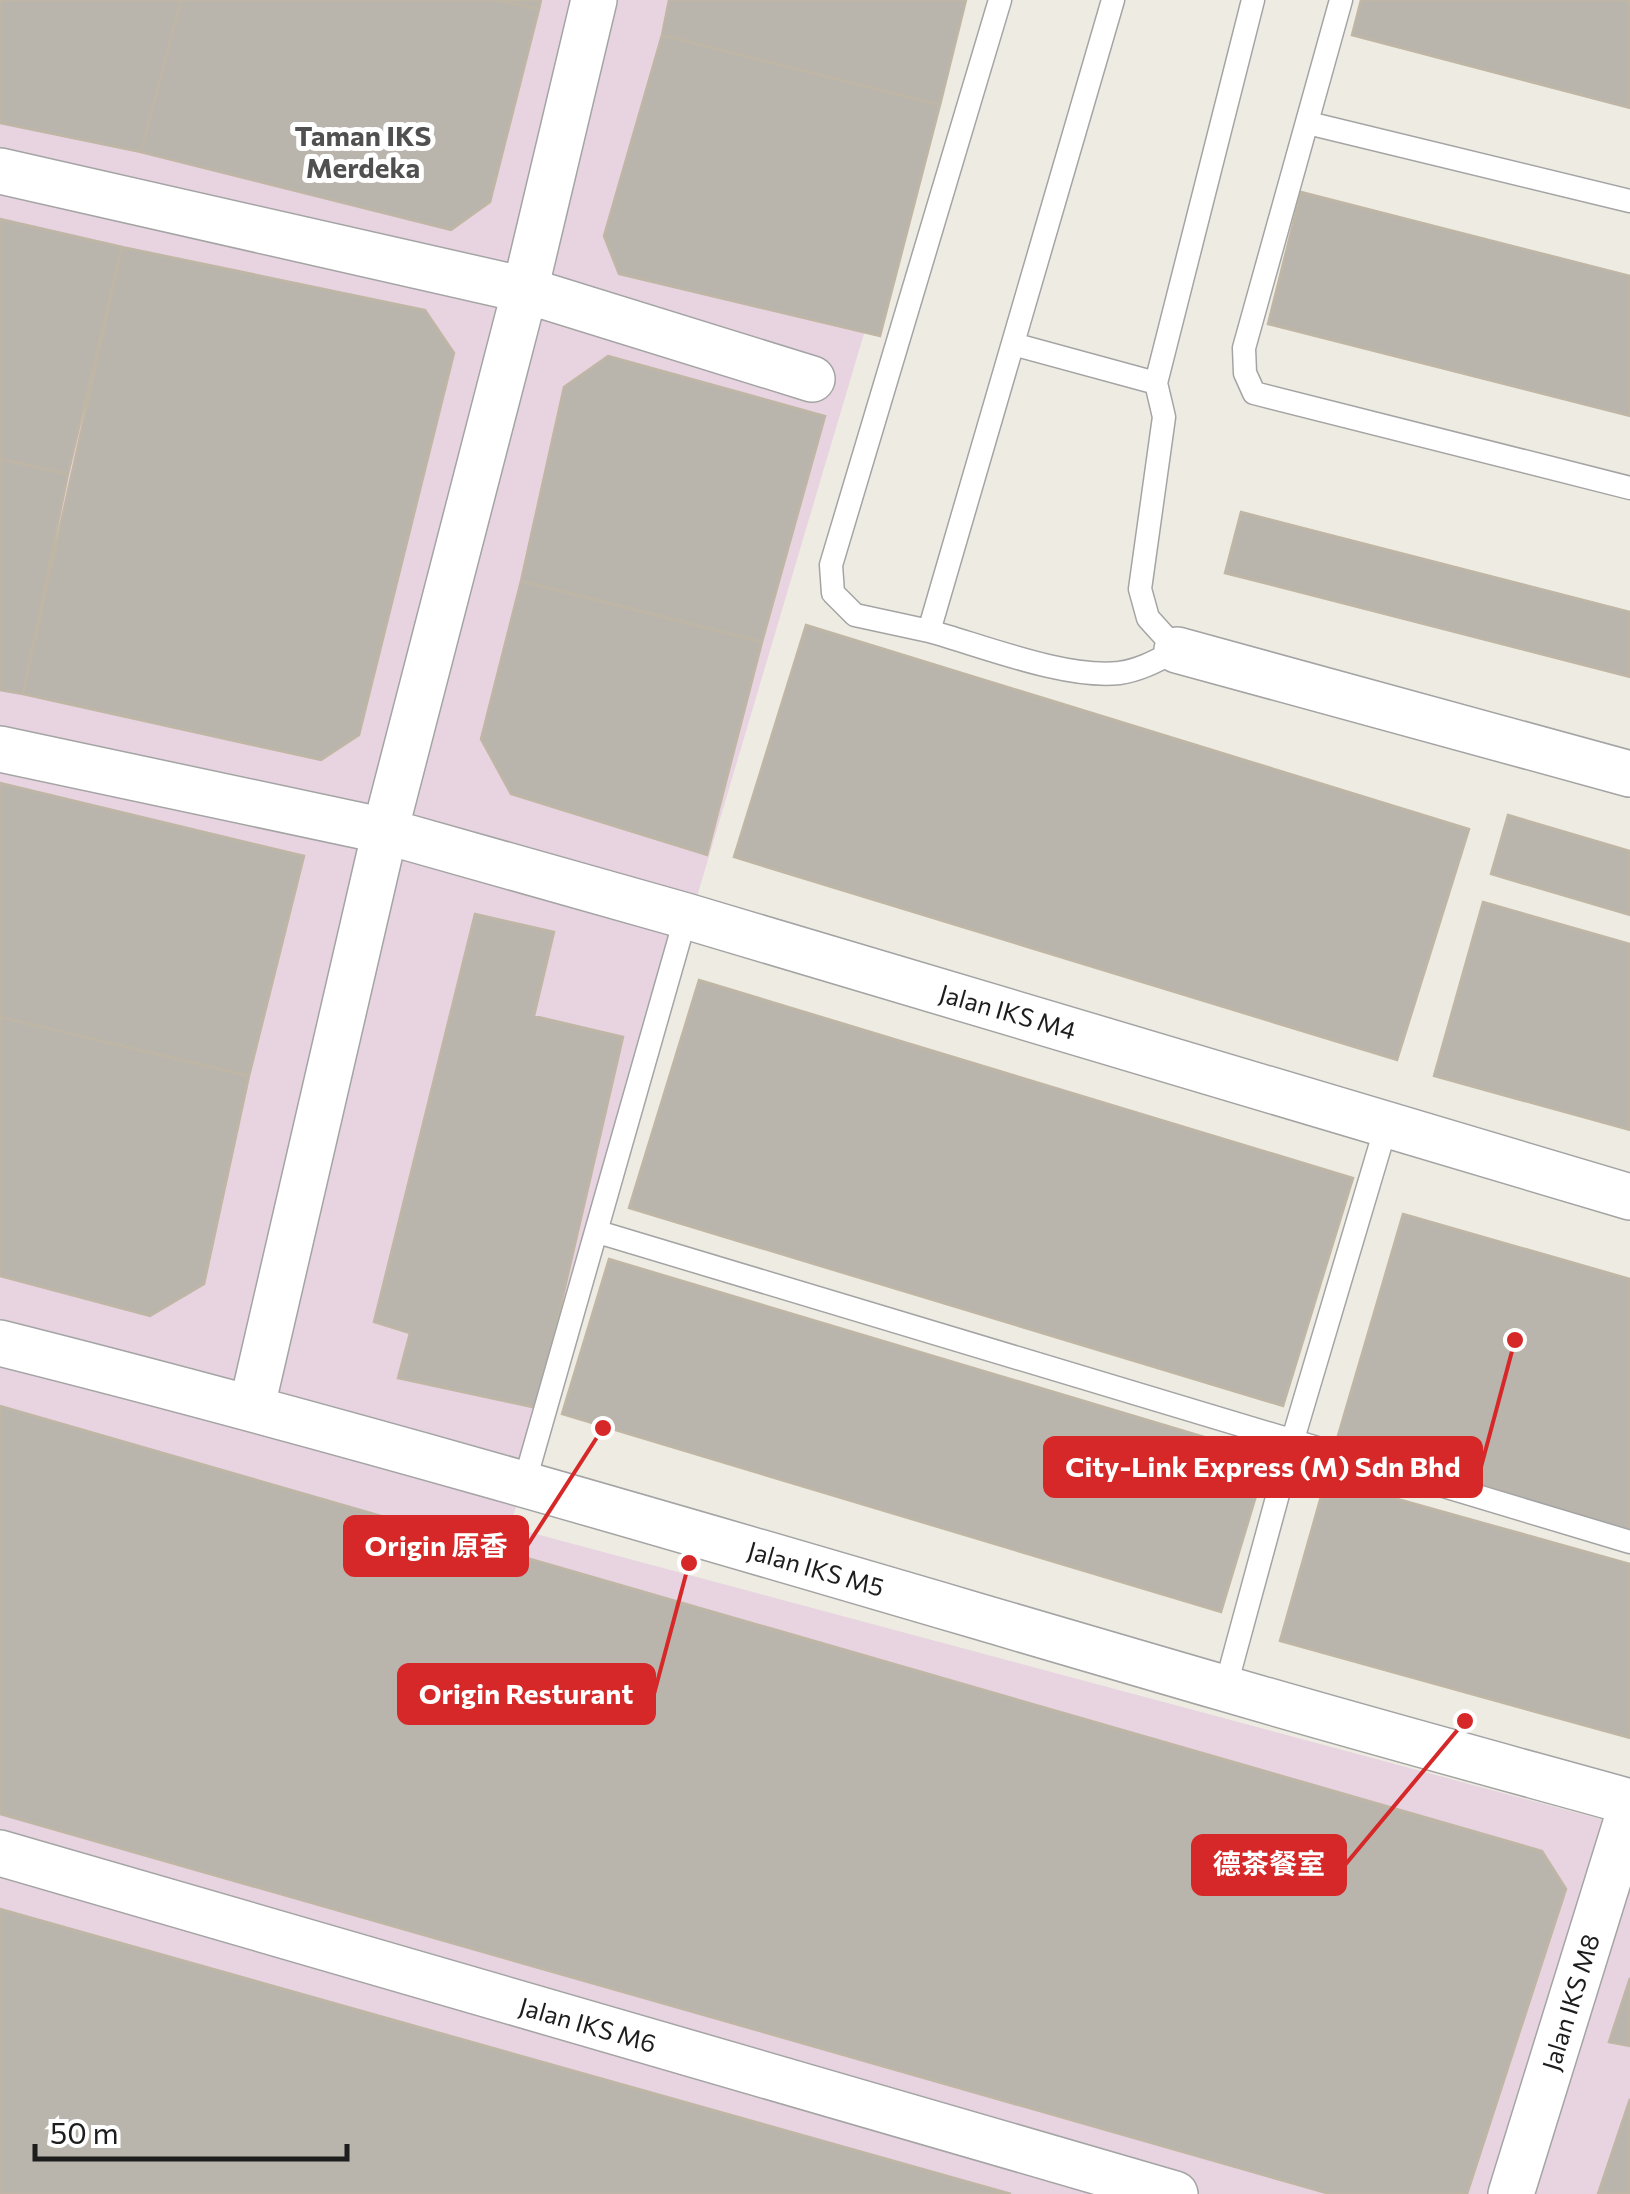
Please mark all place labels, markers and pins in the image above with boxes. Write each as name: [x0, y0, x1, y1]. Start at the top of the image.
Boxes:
callout: City-Link Express (M) Sdn Bhd: [1045, 1438, 1481, 1496]
callout: Origin 原香: [345, 1517, 527, 1575]
callout: Origin Resturant: [399, 1665, 654, 1723]
callout: 德茶餐室: [1193, 1836, 1345, 1894]

